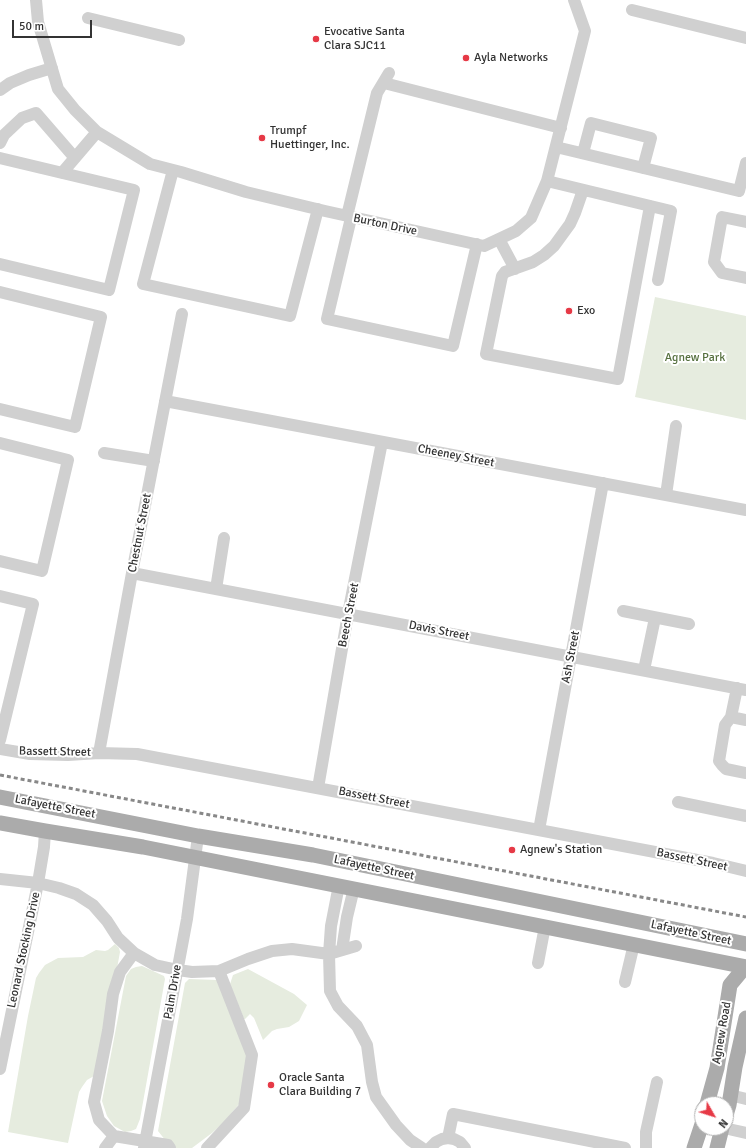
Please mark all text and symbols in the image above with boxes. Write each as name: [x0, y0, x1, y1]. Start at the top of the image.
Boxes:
scale bar: [14, 12, 94, 38]
text: 50 m: [19, 19, 44, 34]
place label: Evocative Santa Clara SJC11: [324, 25, 405, 53]
marker: Evocative Santa Clara SJC11: [311, 34, 321, 44]
place label: Ayla Networks: [474, 51, 548, 65]
marker: Ayla Networks: [461, 53, 471, 63]
place label: Trumpf Huettinger, Inc.: [270, 124, 350, 152]
marker: Trumpf Huettinger, Inc.: [257, 133, 267, 143]
street label: Burton Drive: [352, 211, 418, 239]
place label: Exo: [577, 304, 595, 318]
marker: Exo: [564, 306, 574, 316]
park label: Agnew Park: [665, 351, 725, 365]
street label: Cheeney Street: [416, 442, 496, 470]
street label: Chestnut Street: [125, 492, 155, 574]
street label: Beech Street: [336, 582, 362, 648]
street label: Davis Street: [408, 618, 470, 644]
street label: Ash Street: [559, 630, 583, 684]
street label: Bassett Street: [19, 744, 91, 760]
street label: Bassett Street: [337, 784, 411, 812]
street label: Lafayette Street: [13, 792, 97, 822]
place label: Agnew's Station: [520, 843, 602, 857]
marker: Agnew's Station: [507, 845, 517, 855]
street label: Bassett Street: [655, 845, 729, 875]
street label: Lafayette Street: [332, 852, 416, 884]
street label: Leonard Stocking Drive: [5, 891, 43, 1009]
street label: Lafayette Street: [649, 917, 733, 949]
street label: Palm Drive: [161, 964, 185, 1020]
street label: Agnew Road: [709, 1001, 735, 1065]
place label: Oracle Santa Clara Building 7: [279, 1071, 361, 1099]
marker: Oracle Santa Clara Building 7: [266, 1080, 276, 1090]
north arrow: [694, 1096, 734, 1136]
text: N: [715, 1116, 730, 1130]

